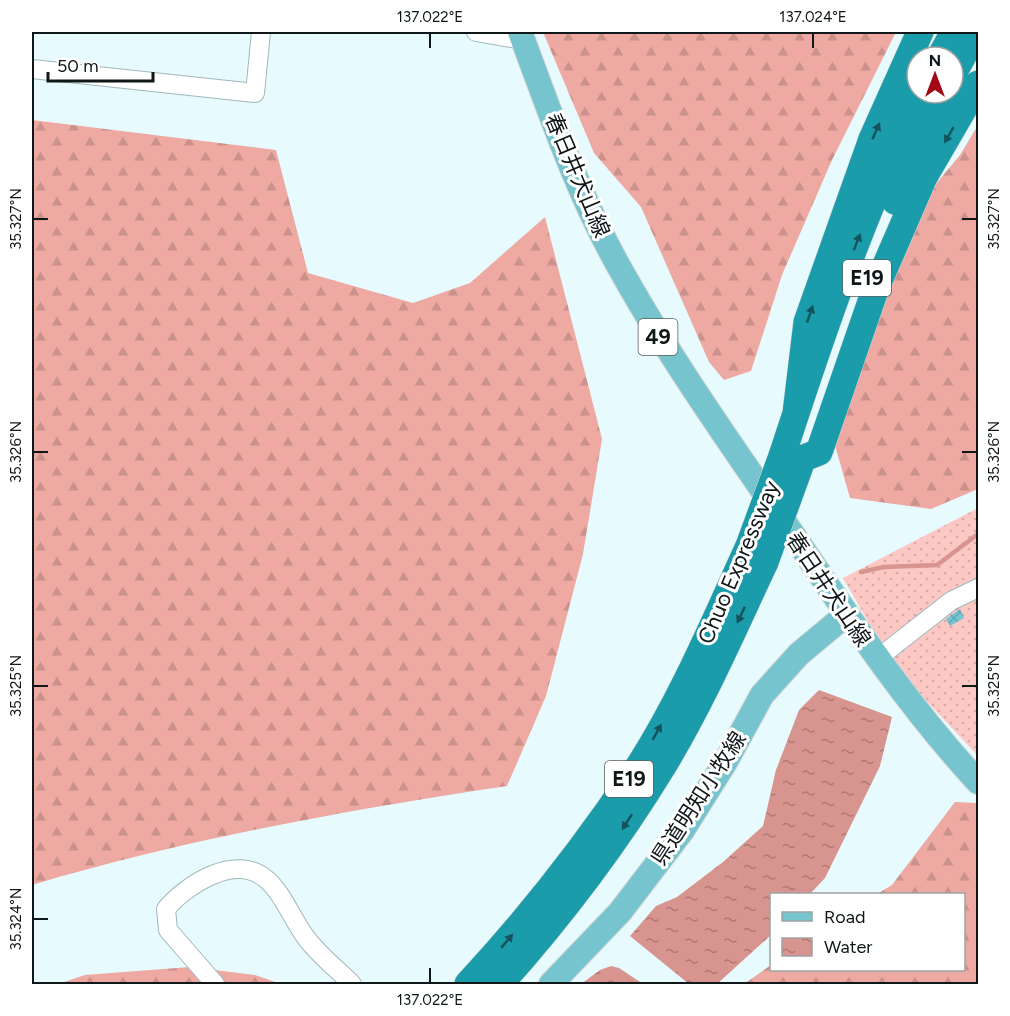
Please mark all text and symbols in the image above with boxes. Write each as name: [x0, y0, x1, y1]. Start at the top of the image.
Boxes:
text: 137.022°E: [397, 8, 463, 26]
text: 137.024°E: [779, 8, 847, 26]
scale bar: [48, 45, 153, 83]
north arrow: [905, 45, 965, 105]
text: N: [929, 51, 941, 70]
text: 50 m: [57, 55, 99, 77]
street label: 春日井犬山線: [539, 109, 616, 241]
one-way arrow: [872, 122, 881, 139]
one-way arrow: [943, 127, 954, 143]
text: 35.327°N: [7, 188, 25, 250]
text: 35.327°N: [985, 188, 1003, 250]
one-way arrow: [853, 233, 862, 251]
road number: E19: [843, 260, 891, 296]
one-way arrow: [805, 305, 815, 323]
road number: 49: [638, 319, 678, 355]
text: 35.326°N: [7, 421, 25, 483]
text: 35.326°N: [985, 421, 1003, 483]
street label: Chuo Expressway: [692, 476, 785, 648]
street label: 春日井犬山線: [780, 527, 877, 652]
one-way arrow: [736, 606, 745, 623]
text: 35.325°N: [7, 655, 25, 717]
text: 35.325°N: [985, 655, 1003, 717]
one-way arrow: [652, 724, 663, 740]
street label: 県道明知小牧線: [645, 726, 752, 870]
road number: E19: [605, 761, 653, 797]
one-way arrow: [621, 814, 633, 830]
text: 35.324°N: [7, 888, 25, 950]
legend: [770, 893, 965, 971]
text: Road: [824, 906, 865, 928]
one-way arrow: [500, 933, 513, 949]
text: Water: [824, 936, 872, 958]
text: 137.022°E: [397, 991, 463, 1009]

